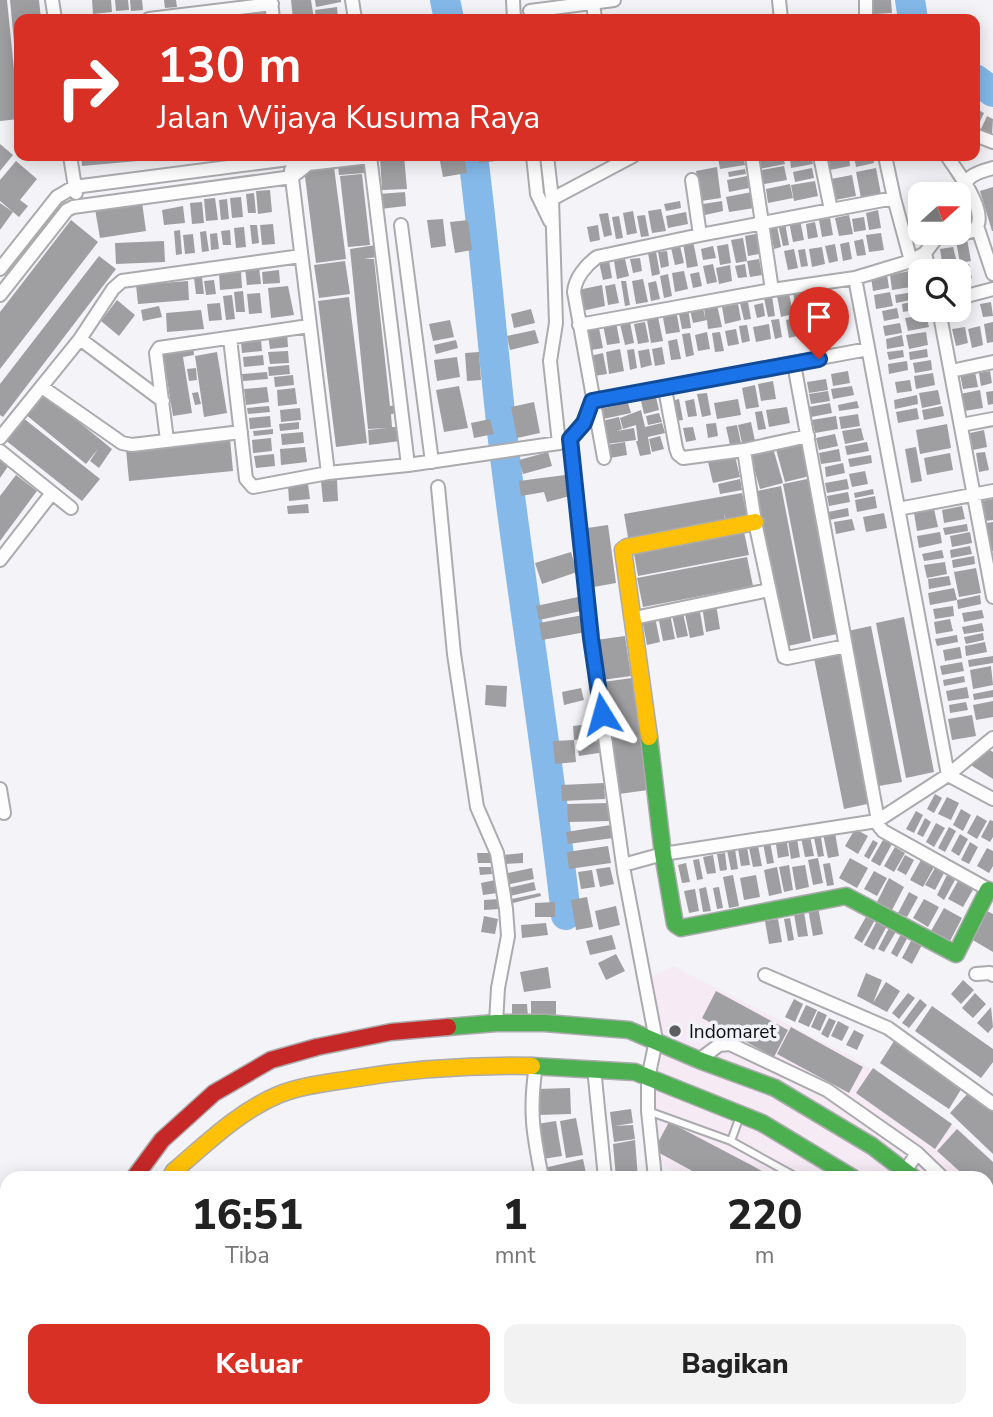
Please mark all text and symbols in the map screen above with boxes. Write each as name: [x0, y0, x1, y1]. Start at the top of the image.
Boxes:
text: 130 m: [157, 32, 301, 99]
icon: right: [42, 42, 133, 133]
text: Jalan Wijaya Kusuma Raya: [157, 96, 540, 139]
north arrow: [908, 182, 971, 245]
map controls: [908, 182, 971, 322]
button: search: [908, 259, 971, 322]
pin: [789, 287, 849, 359]
icon: arrive: [800, 298, 838, 336]
position arrow: [565, 677, 639, 751]
place label: Indomaret: [689, 1019, 776, 1045]
marker: Indomaret: [667, 1023, 683, 1039]
text: 16:51: [191, 1187, 303, 1244]
text: 1: [502, 1187, 528, 1244]
text: 220: [727, 1187, 803, 1244]
text: Tiba: [225, 1240, 270, 1271]
text: mnt: [495, 1240, 535, 1271]
text: m: [755, 1240, 775, 1271]
button: Keluar: [28, 1324, 490, 1404]
button: Bagikan: [504, 1324, 966, 1404]

